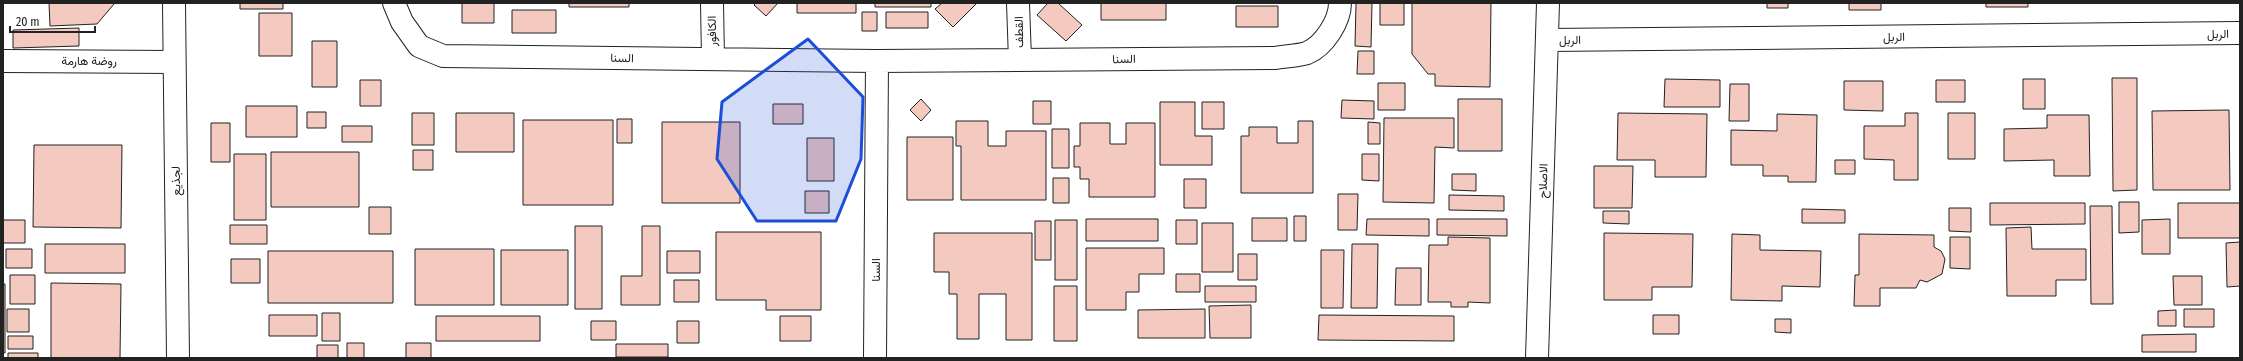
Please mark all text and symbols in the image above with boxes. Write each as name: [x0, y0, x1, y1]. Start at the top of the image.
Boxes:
scale bar: [10, 8, 95, 34]
text: 20 m: [16, 15, 40, 29]
street label: الكافور: [705, 16, 720, 47]
street label: القطف: [1012, 16, 1026, 48]
street label: الربل: [2207, 27, 2229, 42]
street label: الربل: [1883, 30, 1905, 45]
street label: الربل: [1559, 33, 1581, 48]
street label: السنا: [610, 51, 634, 65]
street label: السنا: [1112, 52, 1136, 66]
street label: روضة هارمة: [61, 54, 117, 69]
street label: الاصلاح: [1535, 163, 1553, 199]
street label: لجذيع: [169, 166, 185, 196]
street label: السنا: [869, 258, 883, 282]

